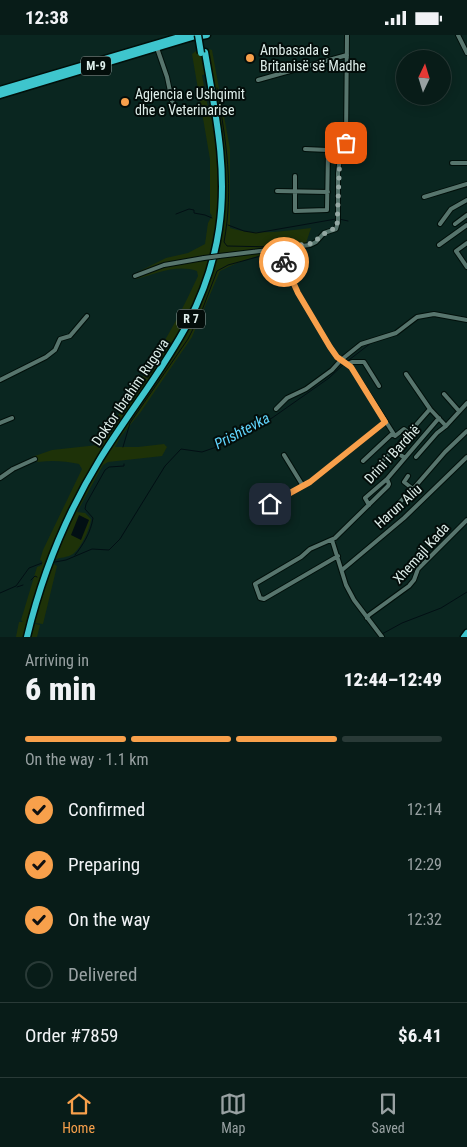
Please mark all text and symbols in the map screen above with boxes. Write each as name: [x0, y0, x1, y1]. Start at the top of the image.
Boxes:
text: 12:38: [25, 6, 69, 29]
place label: Ambasada e Britanisë së Madhe: [260, 42, 366, 74]
north arrow: [396, 50, 451, 105]
map controls: [396, 50, 451, 105]
marker: Ambasada e Britanisë së Madhe: [244, 52, 256, 64]
road number: M-9: [81, 57, 111, 75]
place label: Agjencia e Ushqimit dhe e Veterinarise: [135, 86, 245, 118]
marker: Agjencia e Ushqimit dhe e Veterinarise: [119, 96, 131, 108]
pin: [325, 122, 367, 164]
icon: bag: [332, 129, 360, 157]
courier: [259, 237, 309, 287]
icon: bike: [270, 248, 298, 276]
road number: R 7: [177, 309, 205, 329]
street label: Doktor Ibrahim Rugova: [88, 336, 172, 448]
water label: Prishtevka: [211, 409, 273, 453]
street label: Drini i Bardhë: [361, 421, 423, 486]
street label: Harun Aliu: [371, 481, 425, 531]
pin: [249, 483, 291, 525]
icon: home: [256, 490, 284, 518]
street label: Xhemajl Kada: [390, 519, 452, 587]
text: Arriving in: [25, 651, 89, 670]
text: 12:44–12:49: [344, 668, 442, 691]
text: 6 min: [25, 670, 96, 708]
text: On the way · 1.1 km: [25, 750, 148, 769]
icon: check: [25, 796, 53, 824]
text: Confirmed: [68, 798, 145, 821]
text: 12:14: [407, 800, 442, 819]
icon: check: [25, 851, 53, 879]
text: Preparing: [68, 853, 140, 876]
text: 12:29: [407, 855, 442, 874]
icon: check: [25, 906, 53, 934]
text: On the way: [68, 908, 150, 931]
text: 12:32: [407, 910, 442, 929]
text: Delivered: [68, 963, 137, 986]
text: Order #7859: [25, 1024, 118, 1047]
text: $6.41: [398, 1024, 442, 1047]
tab: Home: [62, 1090, 95, 1136]
tab: Map: [219, 1090, 247, 1136]
tab: Saved: [372, 1090, 405, 1136]

